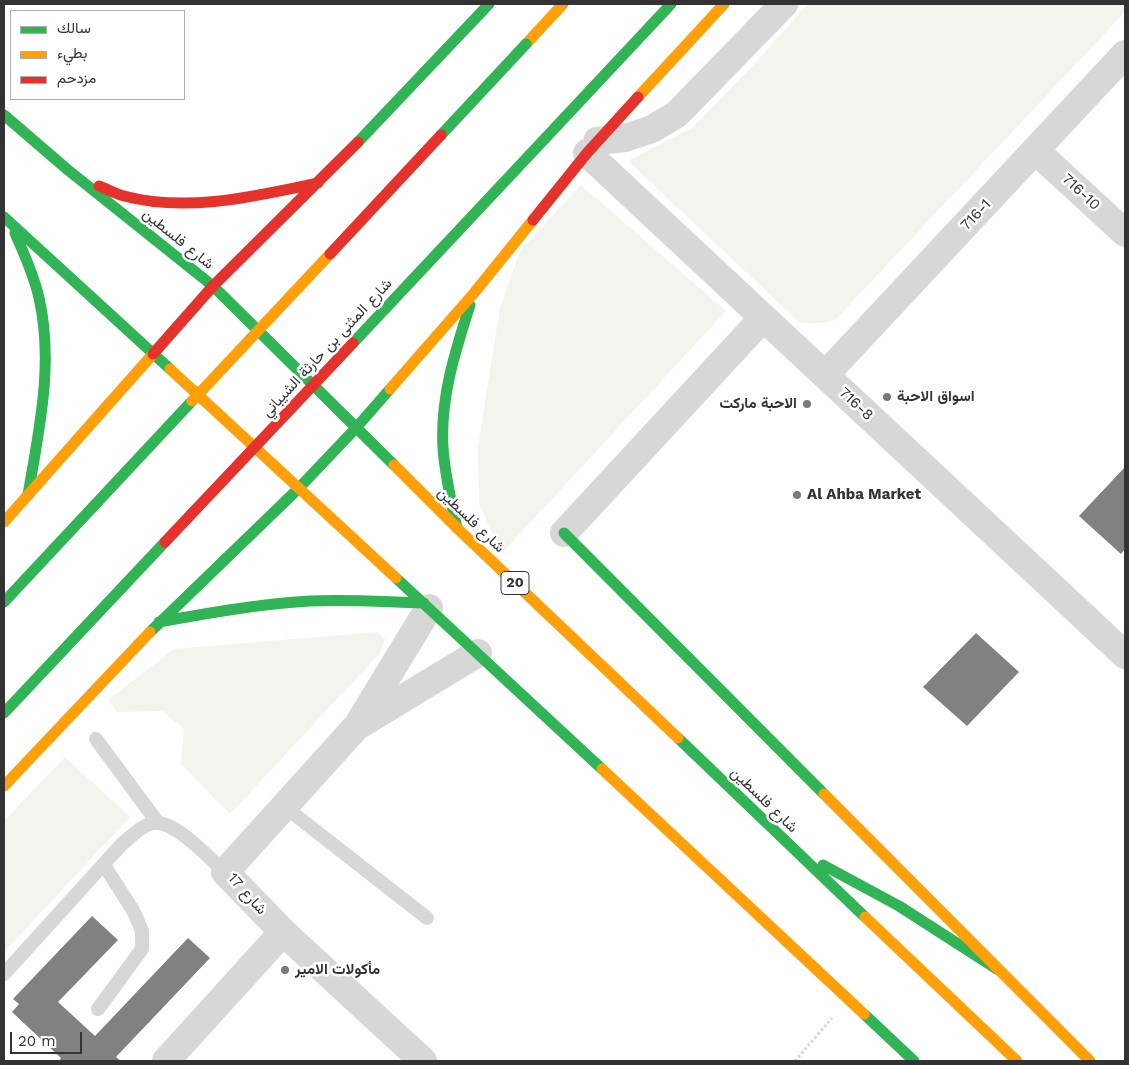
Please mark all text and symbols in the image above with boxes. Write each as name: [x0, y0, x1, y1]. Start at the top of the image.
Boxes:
legend: [10, 10, 185, 100]
text: سالك: [57, 19, 91, 37]
text: بطيء: [57, 44, 87, 62]
text: مزدحم: [57, 69, 96, 87]
street label: 716-10: [1058, 170, 1104, 214]
street label: 716-1: [957, 196, 995, 234]
street label: شارع فلسطين: [139, 205, 217, 273]
street label: شارع المثنى بن حارثة الشيباني: [258, 275, 396, 421]
street label: 716-8: [835, 384, 877, 424]
place label: اسواق الاحبة: [897, 388, 975, 406]
marker: اسواق الاحبة: [881, 391, 893, 403]
place label: الاحبة ماركت: [719, 395, 797, 413]
marker: الاحبة ماركت: [801, 398, 813, 410]
street label: شارع فلسطين: [434, 483, 508, 557]
place label: Al Ahba Market: [807, 486, 921, 504]
marker: Al Ahba Market: [791, 489, 803, 501]
road number: 20: [501, 572, 529, 594]
street label: شارع فلسطين: [727, 763, 801, 837]
street label: شارع 17: [224, 870, 270, 918]
place label: مأكولات الامير: [295, 961, 380, 979]
marker: مأكولات الامير: [279, 964, 291, 976]
scale bar: [12, 1022, 85, 1054]
text: 20 m: [18, 1032, 56, 1050]

